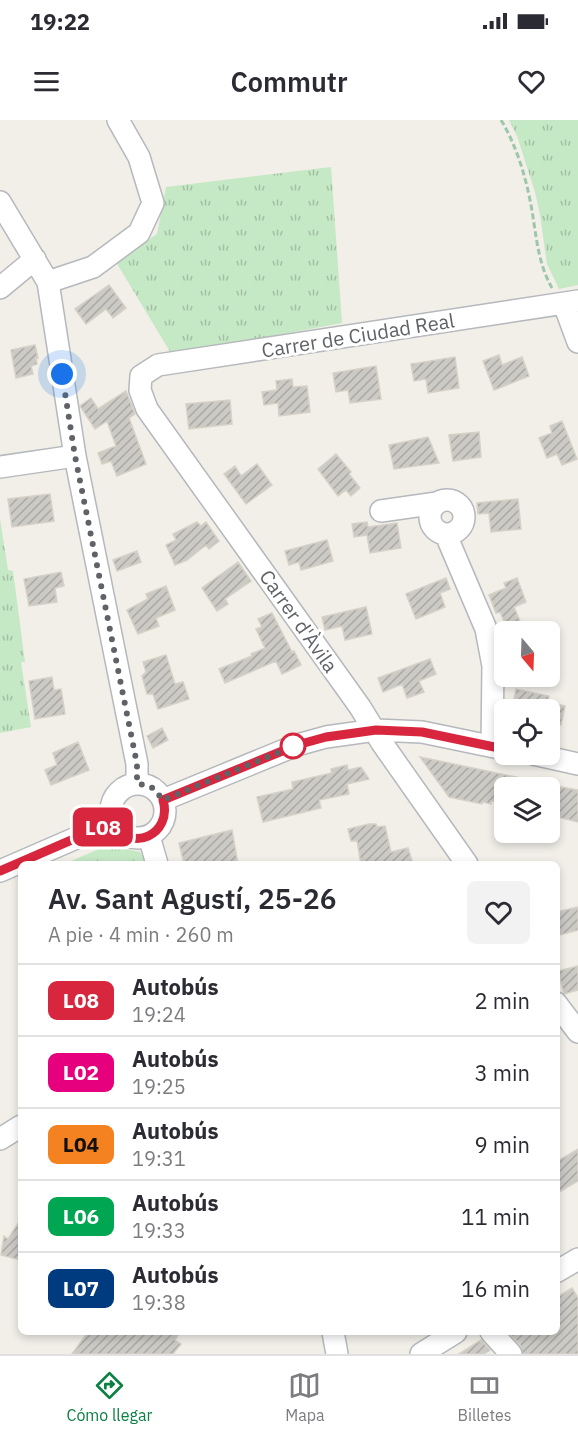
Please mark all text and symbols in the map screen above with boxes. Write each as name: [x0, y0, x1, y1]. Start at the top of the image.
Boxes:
text: 19:22: [30, 7, 90, 36]
text: Commutr: [230, 64, 348, 99]
icon: menu: [30, 65, 63, 98]
icon: heart: [515, 65, 548, 98]
street label: Carrer de Ciudad Real: [260, 306, 456, 364]
your location: [47, 359, 77, 389]
street label: Carrer d'Àvila: [254, 564, 345, 678]
north arrow: [494, 621, 560, 687]
map controls: [494, 621, 560, 843]
button: locate: [494, 699, 560, 765]
unlabelled marker: [280, 733, 306, 759]
button: layers: [494, 777, 560, 843]
line badge: L08: [68, 808, 138, 846]
text: L08: [85, 813, 121, 841]
text: Av. Sant Agustí, 25-26: [48, 880, 337, 917]
button: heart: [467, 881, 530, 944]
text: A pie · 4 min · 260 m: [48, 921, 234, 948]
text: Autobús: [132, 972, 219, 1001]
text: L08: [63, 986, 99, 1014]
text: 2 min: [474, 986, 530, 1015]
text: 19:24: [132, 1001, 186, 1028]
text: Autobús: [132, 1044, 219, 1073]
text: L02: [63, 1058, 99, 1086]
text: 3 min: [474, 1058, 530, 1087]
text: 19:25: [132, 1073, 186, 1100]
text: Autobús: [132, 1116, 219, 1145]
text: L04: [63, 1130, 99, 1158]
text: 9 min: [474, 1130, 530, 1159]
text: 19:31: [132, 1145, 186, 1172]
text: Autobús: [132, 1188, 219, 1217]
text: L06: [63, 1202, 99, 1230]
text: 11 min: [461, 1202, 530, 1231]
text: 19:33: [132, 1217, 186, 1244]
text: Autobús: [132, 1260, 219, 1289]
text: L07: [63, 1274, 99, 1302]
text: 16 min: [461, 1274, 530, 1303]
text: 19:38: [132, 1289, 186, 1316]
tab: Cómo llegar: [66, 1369, 152, 1425]
tab: Mapa: [285, 1369, 325, 1425]
tab: Billetes: [458, 1369, 512, 1425]

